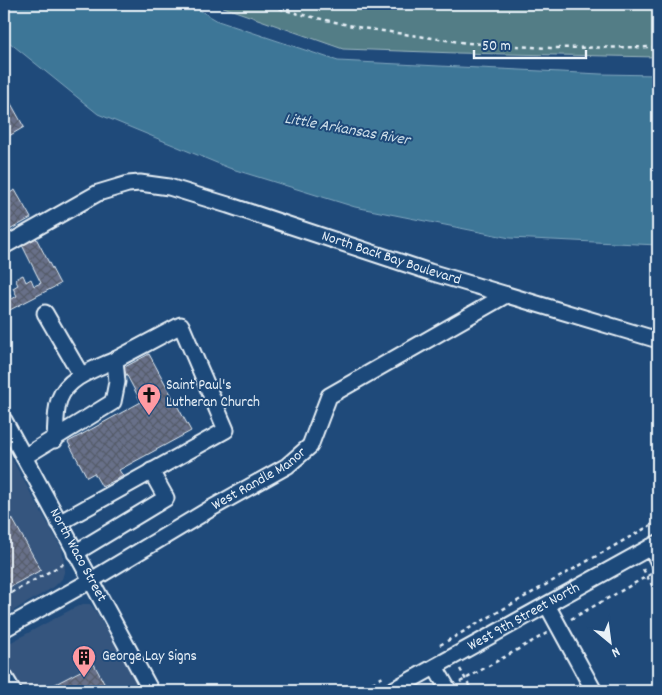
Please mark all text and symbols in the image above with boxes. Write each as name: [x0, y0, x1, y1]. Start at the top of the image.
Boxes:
scale bar: [474, 28, 587, 60]
text: 50 m: [482, 36, 511, 58]
water label: Little Arkansas River: [282, 108, 414, 153]
street label: North Back Bay Boulevard: [319, 226, 463, 292]
place label: Saint Paul's Lutheran Church: [166, 375, 260, 414]
church icon: Saint Paul's Lutheran Church: [136, 382, 162, 416]
street label: West Randle Manor: [208, 442, 312, 517]
street label: North Waco Street: [43, 504, 112, 607]
street label: West 9th Street North: [464, 577, 584, 657]
north arrow: [584, 618, 634, 668]
text: N: [607, 641, 623, 662]
building icon: George Lay Signs: [71, 644, 97, 678]
place label: George Lay Signs: [102, 646, 197, 668]

